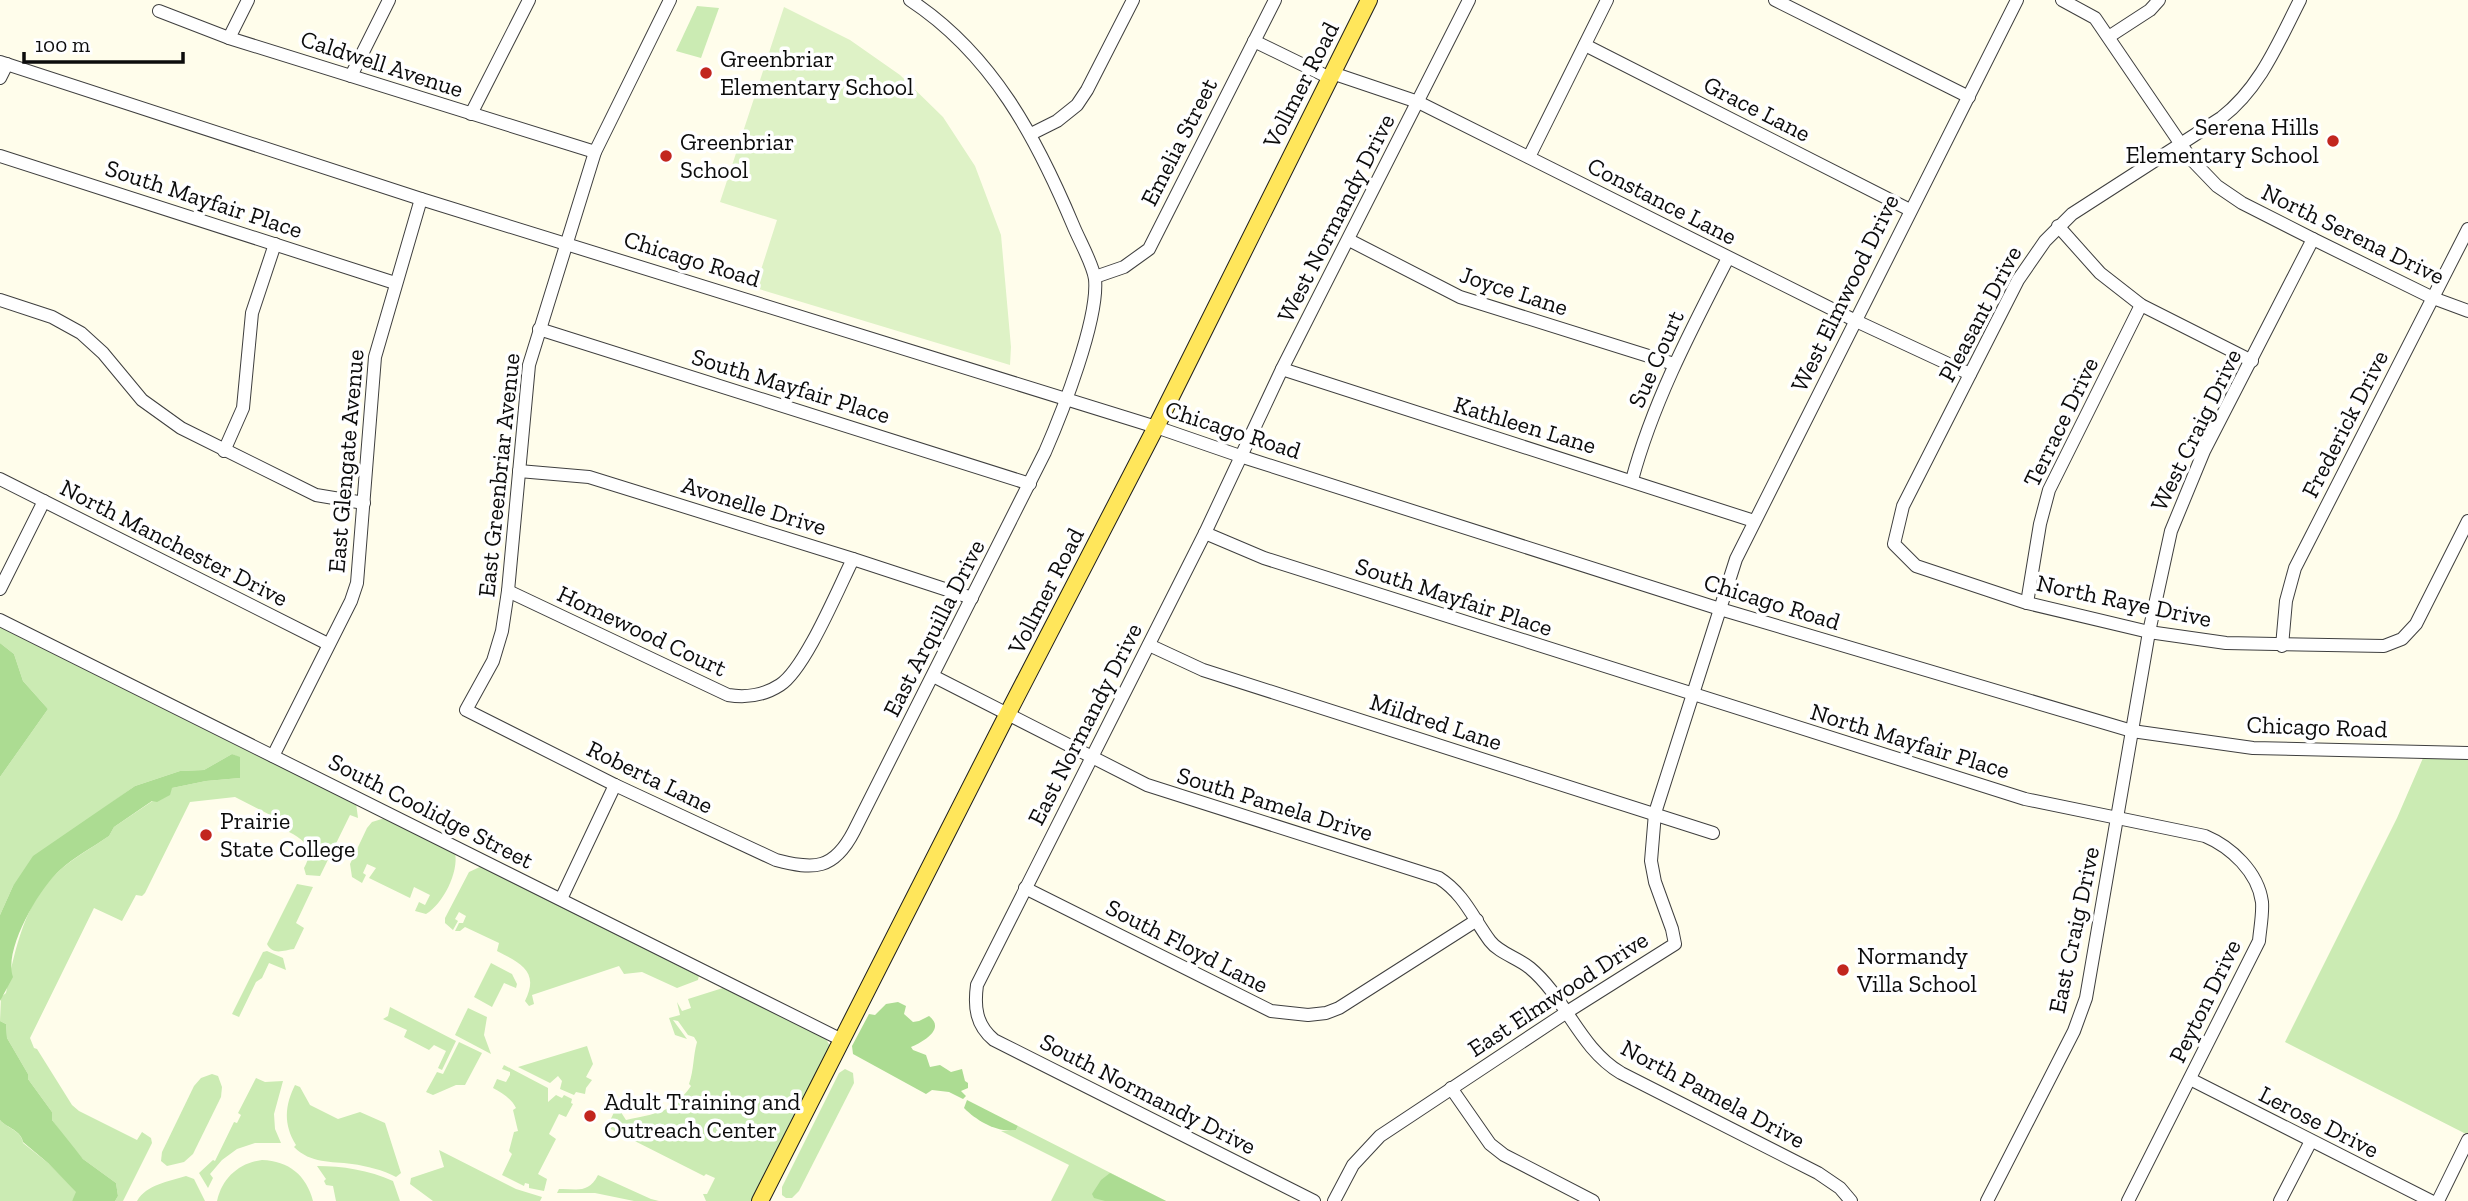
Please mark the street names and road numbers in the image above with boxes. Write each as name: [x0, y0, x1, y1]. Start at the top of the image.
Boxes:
street label: Vollmer Road: [1256, 17, 1345, 154]
street label: Caldwell Avenue: [297, 24, 467, 103]
street label: Grace Lane: [1699, 69, 1815, 148]
street label: Emelia Street: [1134, 73, 1223, 211]
street label: West Normandy Drive: [1271, 109, 1401, 327]
street label: Constance Lane: [1583, 150, 1742, 251]
street label: South Mayfair Place: [102, 153, 306, 244]
street label: North Serena Drive: [2257, 177, 2449, 290]
street label: West Elmwood Drive: [1784, 189, 1905, 396]
street label: Chicago Road: [621, 224, 764, 293]
street label: Pleasant Drive: [1932, 241, 2028, 387]
street label: Joyce Lane: [1457, 259, 1572, 322]
street label: Sue Court: [1621, 306, 1690, 412]
street label: South Mayfair Place: [689, 342, 894, 429]
street label: West Craig Drive: [2144, 344, 2247, 515]
street label: Frederick Drive: [2295, 345, 2394, 502]
street label: East Glengate Avenue: [321, 348, 370, 574]
street label: East Greenbriar Avenue: [471, 351, 526, 598]
street label: Terrace Drive: [2017, 352, 2104, 491]
street label: Kathleen Lane: [1451, 389, 1600, 460]
street label: Chicago Road: [1162, 394, 1305, 465]
street label: Avonelle Drive: [678, 470, 830, 541]
street label: North Manchester Drive: [56, 473, 293, 613]
street label: Vollmer Road: [1001, 523, 1090, 660]
street label: East Arquilla Drive: [876, 534, 991, 721]
street label: South Mayfair Place: [1352, 551, 1556, 642]
street label: Chicago Road: [1701, 567, 1844, 636]
street label: North Raye Drive: [2034, 568, 2214, 633]
street label: Homewood Court: [553, 579, 731, 682]
street label: East Normandy Drive: [1021, 618, 1148, 830]
street label: Mildred Lane: [1366, 687, 1506, 757]
street label: North Mayfair Place: [1807, 696, 2013, 785]
street label: Chicago Road: [2246, 710, 2388, 743]
street label: Roberta Lane: [582, 734, 718, 820]
street label: South Coolidge Street: [324, 746, 538, 875]
street label: South Pamela Drive: [1174, 760, 1377, 847]
street label: East Craig Drive: [2042, 844, 2105, 1016]
street label: South Floyd Lane: [1101, 892, 1273, 999]
street label: East Elmwood Drive: [1462, 924, 1653, 1063]
street label: Peyton Drive: [2162, 935, 2247, 1067]
street label: South Normandy Drive: [1035, 1027, 1261, 1161]
street label: North Pamela Drive: [1616, 1033, 1810, 1154]
street label: Lerose Drive: [2255, 1079, 2384, 1164]

